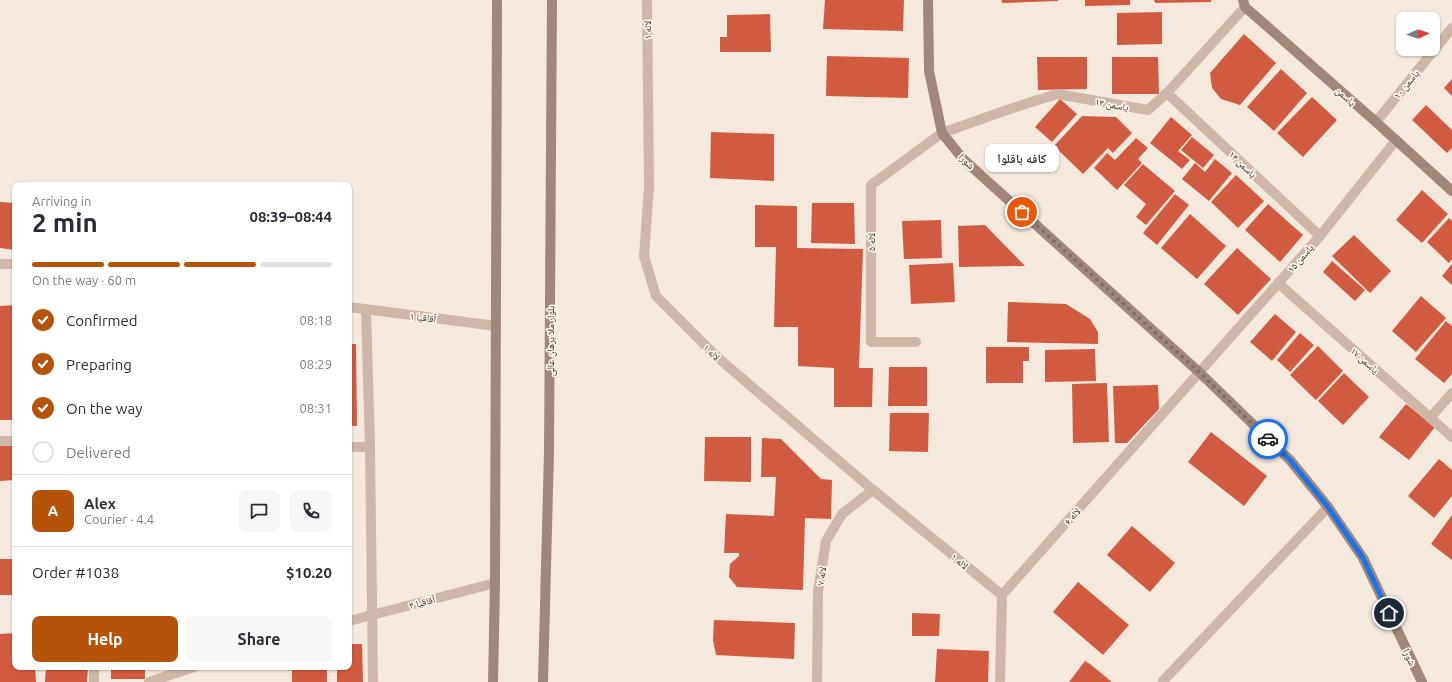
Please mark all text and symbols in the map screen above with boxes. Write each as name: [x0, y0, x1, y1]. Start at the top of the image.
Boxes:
north arrow: [1396, 12, 1440, 56]
map controls: [1396, 12, 1440, 56]
street label: لاله ۱: [642, 21, 653, 39]
street label: یاسمن ۱۰: [1391, 68, 1422, 102]
street label: یاسمن: [1333, 85, 1358, 109]
street label: یاسمن ۱۳: [1094, 96, 1130, 114]
callout: کافه باقلوا: [985, 144, 1059, 172]
street label: یاسمن ۱۴: [1226, 149, 1259, 181]
street label: شورا: [957, 151, 977, 172]
text: کافه باقلوا: [997, 151, 1047, 165]
text: Arriving in: [32, 194, 91, 208]
pin: [1005, 195, 1039, 229]
icon: bag: [1011, 201, 1033, 223]
text: 2 min: [32, 208, 98, 237]
text: 08:39–08:44: [249, 208, 332, 225]
street label: لاله ۵: [866, 233, 877, 251]
street label: یاسمن ۱۵: [1285, 242, 1316, 275]
text: On the way · 60 m: [32, 273, 136, 287]
street label: بلوار ملا برهان عالی: [545, 306, 557, 376]
icon: check: [32, 309, 54, 331]
street label: آقاقیا ۱: [409, 310, 437, 325]
text: Confirmed: [66, 312, 138, 329]
text: 08:18: [299, 313, 332, 327]
street label: لاله ۱: [701, 342, 722, 363]
street label: یاسمن ۱۷: [1348, 345, 1381, 376]
icon: check: [32, 353, 54, 375]
text: Preparing: [66, 356, 132, 373]
text: 08:29: [299, 357, 332, 371]
icon: check: [32, 397, 54, 419]
text: On the way: [66, 400, 142, 417]
text: 08:31: [299, 401, 332, 415]
courier: [1248, 419, 1288, 459]
icon: car: [1257, 428, 1279, 450]
text: Delivered: [66, 444, 131, 461]
button: chat: [238, 490, 280, 532]
button: phone: [290, 490, 332, 532]
text: Alex: [84, 495, 116, 512]
text: A: [48, 502, 58, 519]
street label: لاله ۶: [1062, 506, 1083, 527]
text: Courier · 4.4: [84, 512, 154, 526]
street label: لاله ۱: [949, 551, 970, 572]
text: Order #1038: [32, 564, 119, 581]
text: $10.20: [286, 564, 332, 581]
street label: لاله ۷: [815, 566, 828, 586]
street label: آقاقیا ۳: [408, 594, 437, 611]
pin: [1372, 596, 1406, 630]
icon: home: [1378, 602, 1400, 624]
button: Help: [32, 616, 178, 662]
button: Share: [186, 616, 332, 662]
street label: شورا: [1401, 647, 1418, 668]

